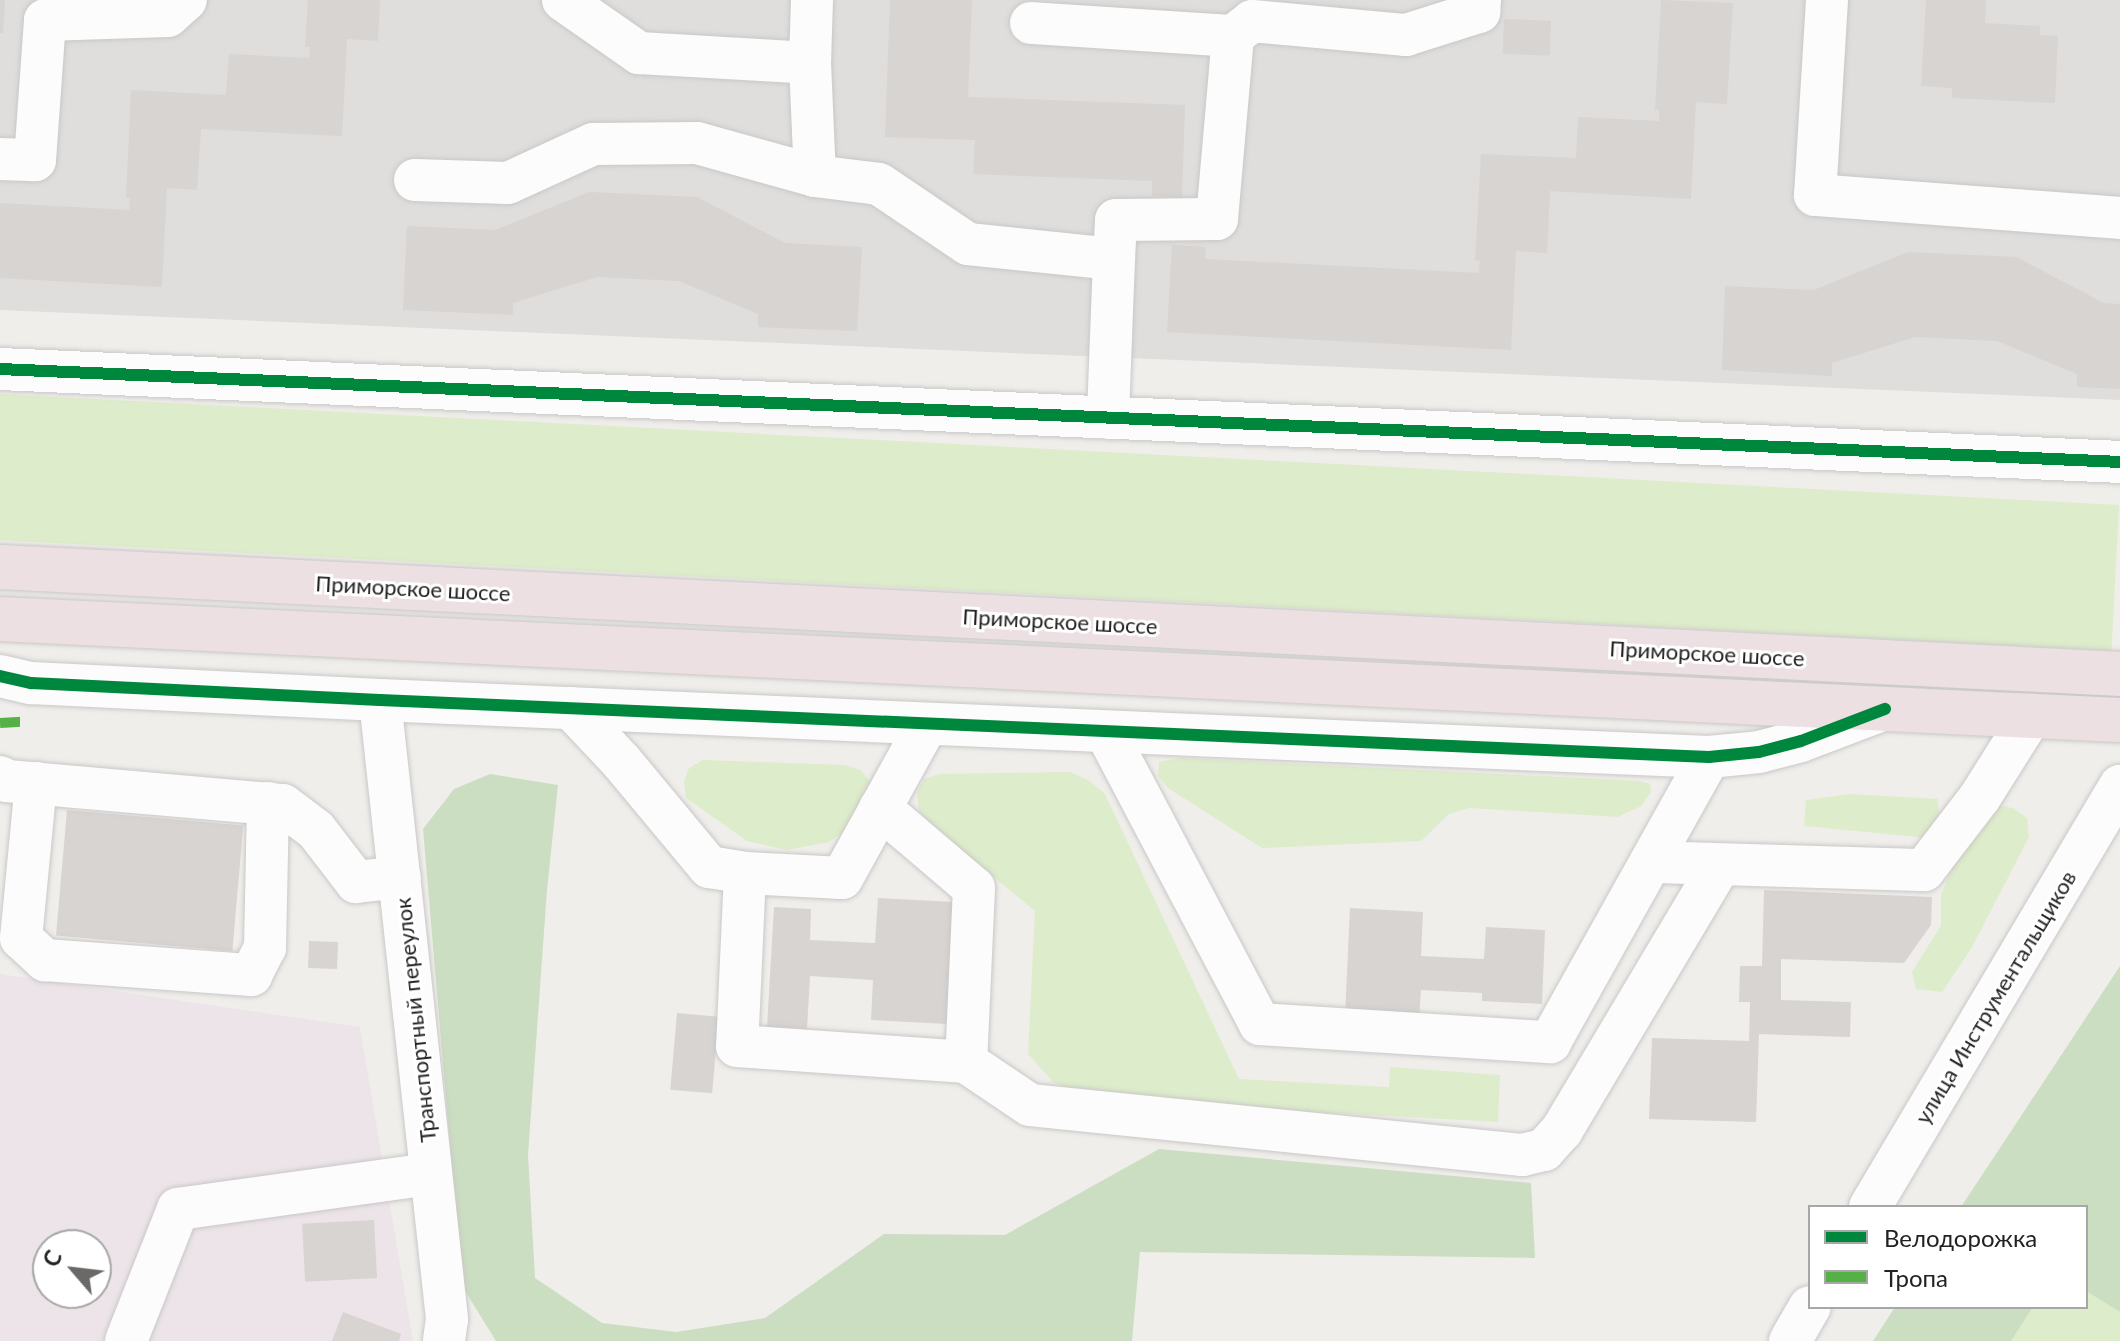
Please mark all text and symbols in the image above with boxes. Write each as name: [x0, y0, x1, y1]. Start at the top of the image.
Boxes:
street label: Приморское шоссе: [315, 570, 511, 606]
street label: Приморское шоссе: [962, 603, 1158, 639]
street label: Приморское шоссе: [1609, 635, 1805, 671]
street label: улица Инструментальщиков: [1909, 866, 2081, 1128]
street label: Транспортный переулок: [389, 896, 441, 1144]
legend: [1808, 1205, 2088, 1309]
text: Велодорожка: [1884, 1223, 2037, 1252]
north arrow: [32, 1229, 112, 1309]
text: С: [37, 1246, 67, 1271]
text: Тропа: [1884, 1263, 1948, 1292]

